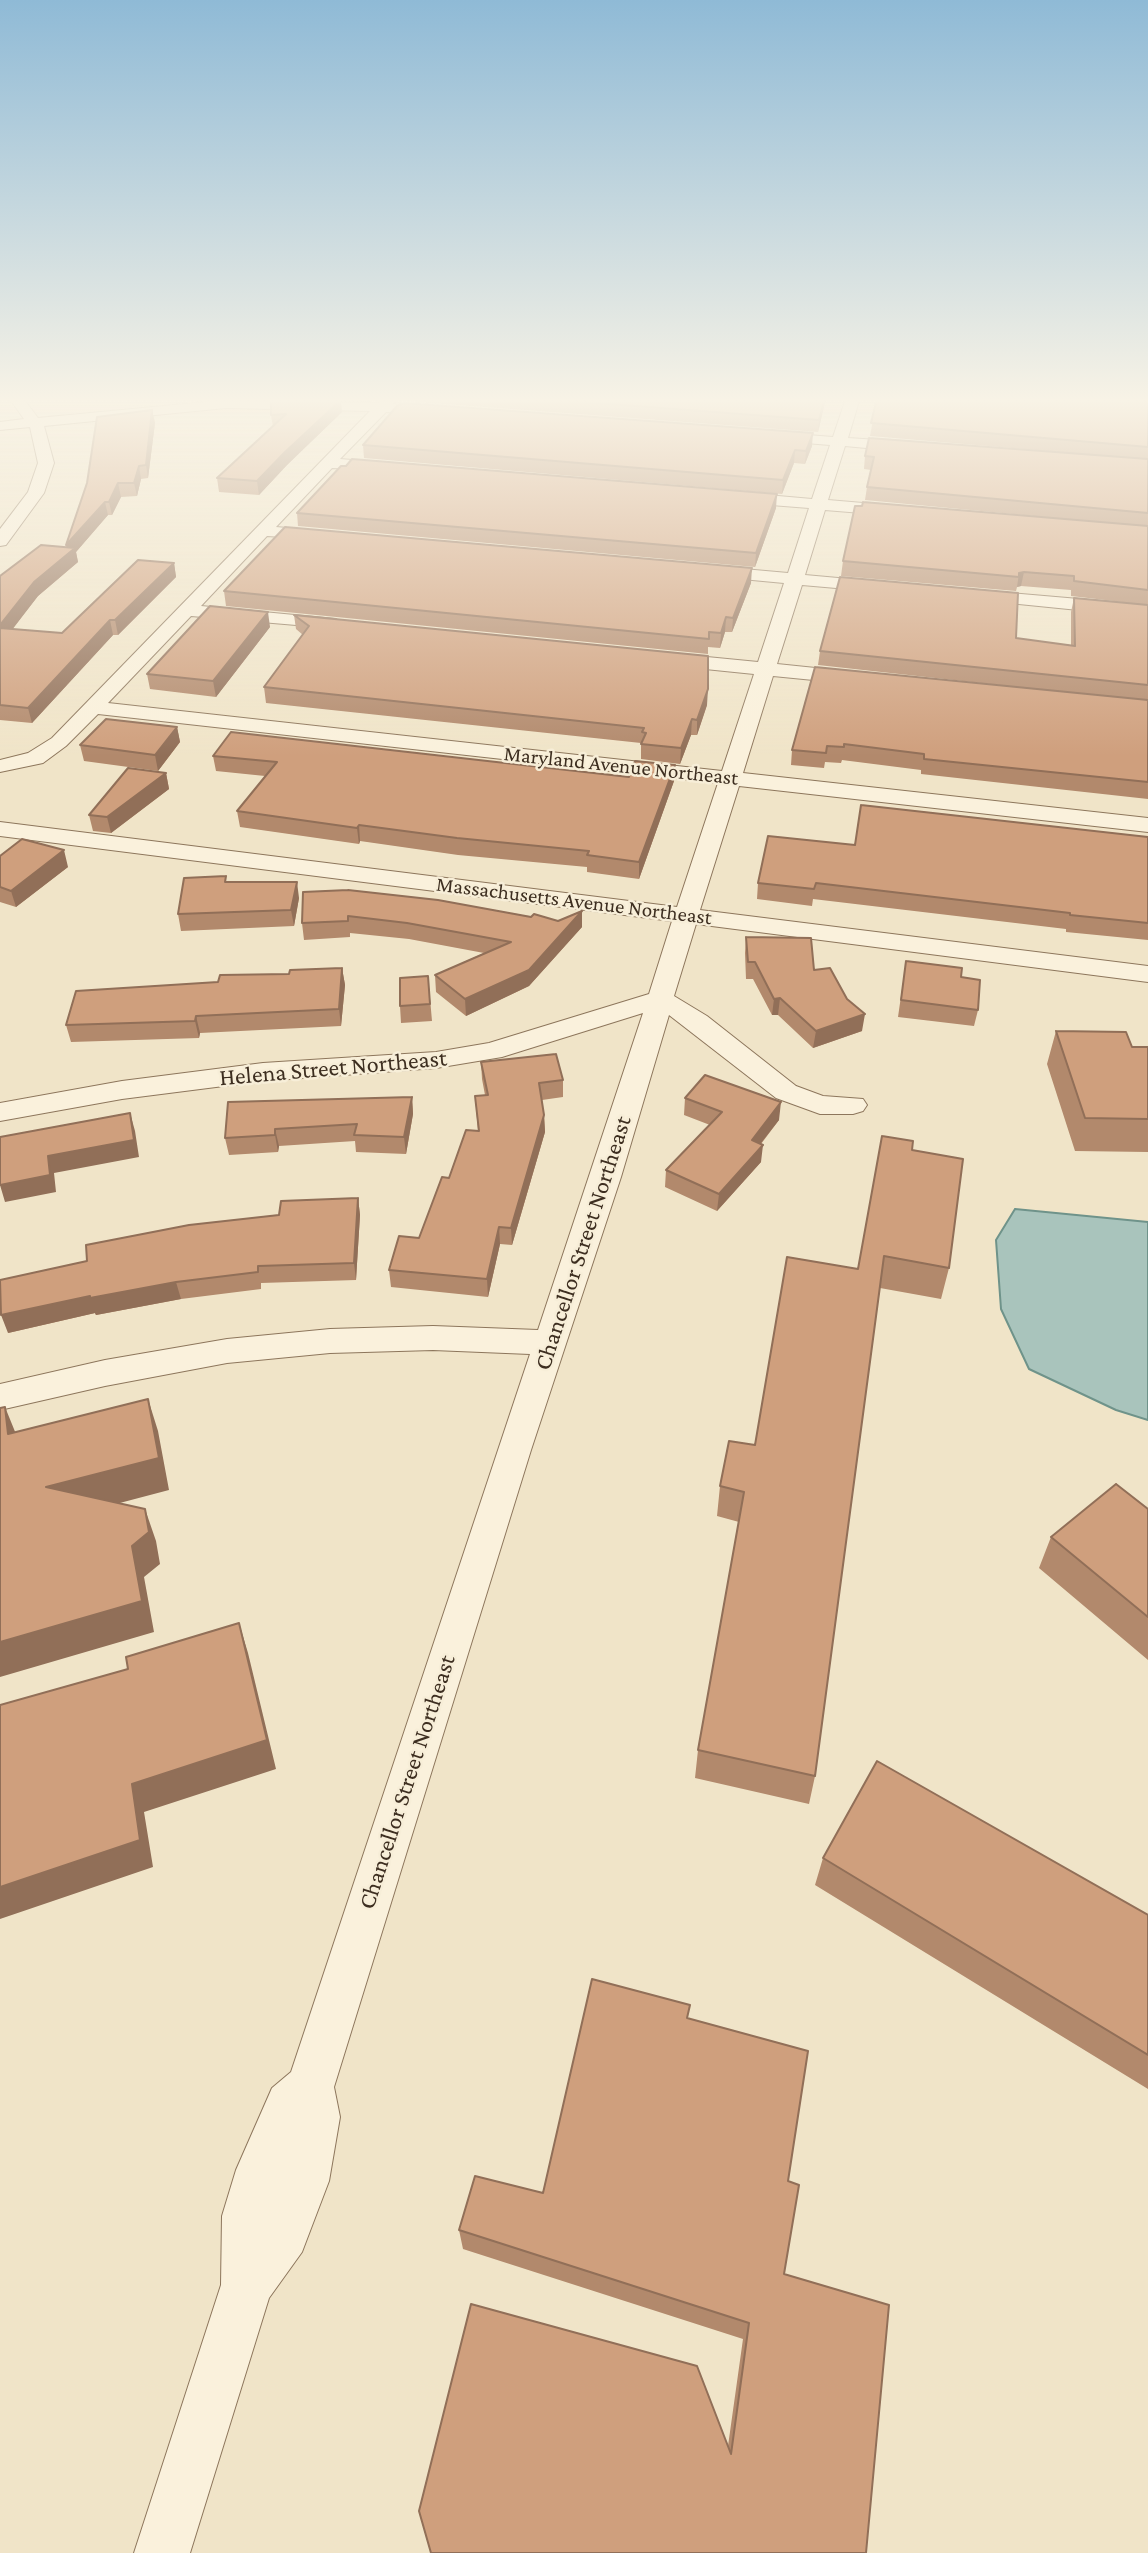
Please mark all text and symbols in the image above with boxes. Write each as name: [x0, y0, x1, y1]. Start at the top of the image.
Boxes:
street label: Maryland Avenue Northeast: [503, 741, 739, 791]
street label: Massachusetts Avenue Northeast: [435, 872, 713, 930]
street label: Helena Street Northeast: [218, 1044, 448, 1092]
street label: Chancellor Street Northeast: [528, 1112, 638, 1374]
street label: Chancellor Street Northeast: [352, 1651, 462, 1913]

